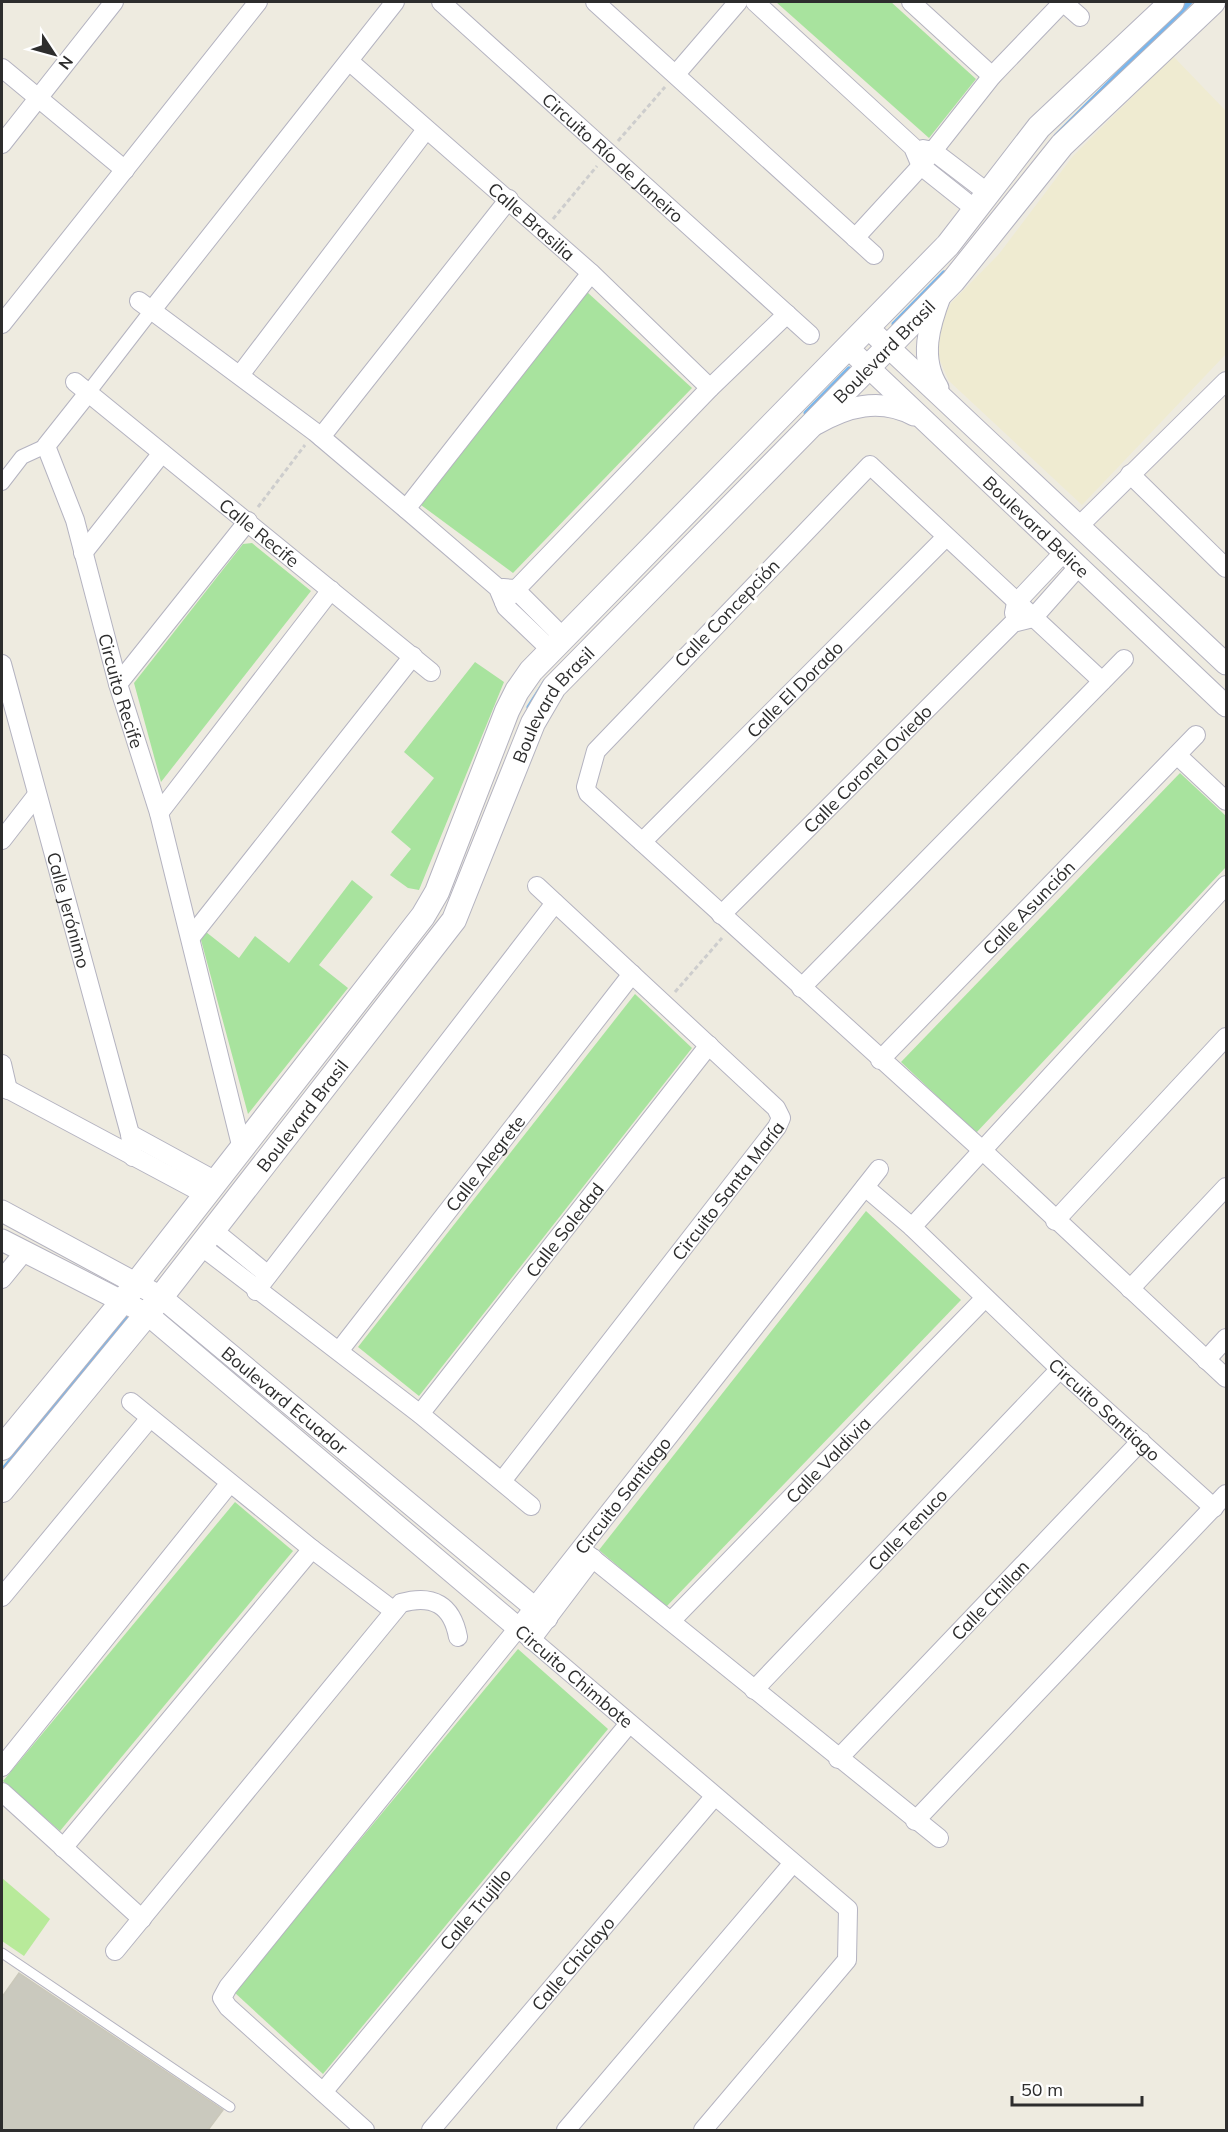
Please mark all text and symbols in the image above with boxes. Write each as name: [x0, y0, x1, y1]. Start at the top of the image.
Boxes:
north arrow: [24, 24, 84, 84]
text: N: [54, 52, 78, 74]
street label: Circuito Río de Janeiro: [538, 88, 689, 227]
street label: Calle Brasilia: [484, 177, 580, 265]
street label: Boulevard Brasil: [828, 295, 940, 408]
street label: Boulevard Belice: [978, 471, 1095, 582]
street label: Calle Recife: [215, 493, 304, 572]
street label: Calle Concepción: [669, 554, 785, 672]
street label: Circuito Recife: [94, 631, 149, 751]
street label: Calle El Dorado: [741, 636, 848, 742]
street label: Boulevard Brasil: [507, 641, 599, 766]
street label: Calle Coronel Oviedo: [798, 699, 937, 838]
street label: Calle Jerónimo: [42, 849, 96, 971]
street label: Calle Asunción: [977, 855, 1080, 959]
street label: Boulevard Brasil: [251, 1055, 353, 1176]
street label: Calle Alegrete: [440, 1110, 530, 1216]
street label: Circuito Santa María: [666, 1116, 789, 1265]
street label: Calle Soledad: [520, 1178, 608, 1282]
street label: Boulevard Ecuador: [217, 1341, 353, 1460]
street label: Circuito Santiago: [1044, 1353, 1165, 1466]
street label: Calle Valdivia: [780, 1411, 875, 1508]
street label: Circuito Santiago: [569, 1432, 676, 1558]
street label: Calle Tenuco: [863, 1483, 952, 1575]
street label: Calle Chillan: [946, 1554, 1034, 1645]
street label: Circuito Chimbote: [511, 1619, 638, 1733]
street label: Calle Trujillo: [434, 1863, 516, 1955]
street label: Calle Chiclayo: [526, 1911, 619, 2015]
scale bar: [1012, 2069, 1142, 2107]
text: 50 m: [1021, 2078, 1063, 2101]

